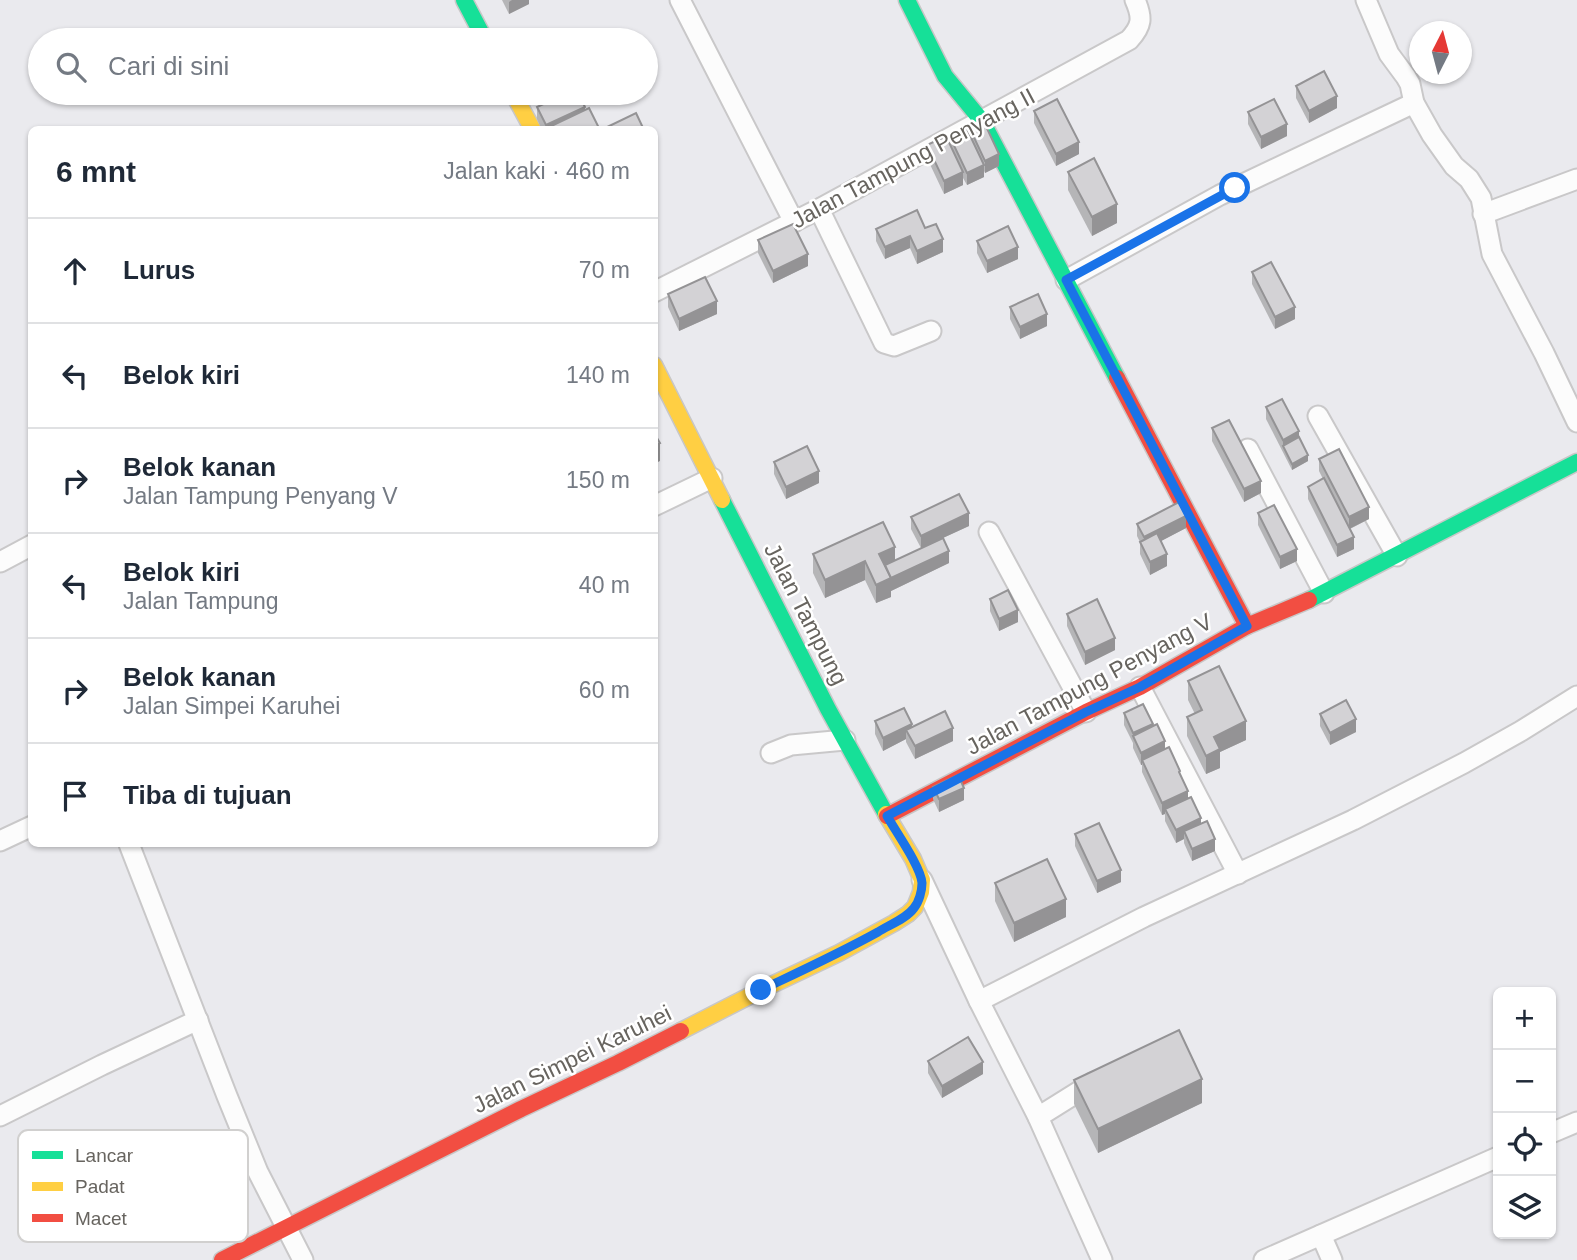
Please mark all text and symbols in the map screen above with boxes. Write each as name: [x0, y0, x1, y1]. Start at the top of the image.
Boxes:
north arrow: [1409, 21, 1472, 84]
search box: [28, 28, 658, 105]
icon: search: [52, 48, 90, 86]
text: Cari di sini: [108, 51, 229, 81]
street label: Jalan Tampung Penyang II: [787, 83, 1039, 233]
text: 6 mnt: [56, 155, 136, 188]
text: Jalan kaki · 460 m: [443, 158, 630, 184]
route start: [1219, 172, 1250, 203]
icon: ahead: [56, 252, 94, 290]
text: Lurus: [123, 255, 195, 285]
text: 70 m: [579, 257, 630, 283]
icon: left: [56, 357, 94, 395]
text: Belok kiri: [123, 360, 240, 390]
text: 140 m: [566, 362, 630, 388]
text: Belok kanan: [123, 452, 276, 482]
icon: right: [56, 462, 94, 500]
text: 150 m: [566, 467, 630, 493]
text: Jalan Tampung Penyang V: [123, 483, 398, 509]
street label: Jalan Tampung: [759, 539, 853, 689]
text: Belok kiri: [123, 557, 240, 587]
icon: left: [56, 567, 94, 605]
text: 40 m: [579, 572, 630, 598]
text: Jalan Tampung: [123, 588, 279, 614]
street label: Jalan Tampung Penyang V: [962, 608, 1217, 760]
text: Belok kanan: [123, 662, 276, 692]
icon: right: [56, 672, 94, 710]
text: 60 m: [579, 677, 630, 703]
text: Jalan Simpei Karuhei: [123, 693, 340, 719]
icon: arrive: [56, 777, 94, 815]
text: Tiba di tujuan: [123, 780, 292, 810]
route end: [745, 974, 776, 1005]
map controls: [1493, 987, 1556, 1239]
button: +: [1493, 987, 1556, 1050]
street label: Jalan Simpei Karuhei: [469, 1000, 675, 1118]
button: −: [1493, 1050, 1556, 1113]
button: locate: [1493, 1113, 1556, 1176]
legend: [18, 1130, 248, 1242]
text: Lancar: [75, 1145, 134, 1166]
text: Padat: [75, 1176, 125, 1197]
button: layers: [1493, 1176, 1556, 1239]
text: Macet: [75, 1208, 127, 1229]

